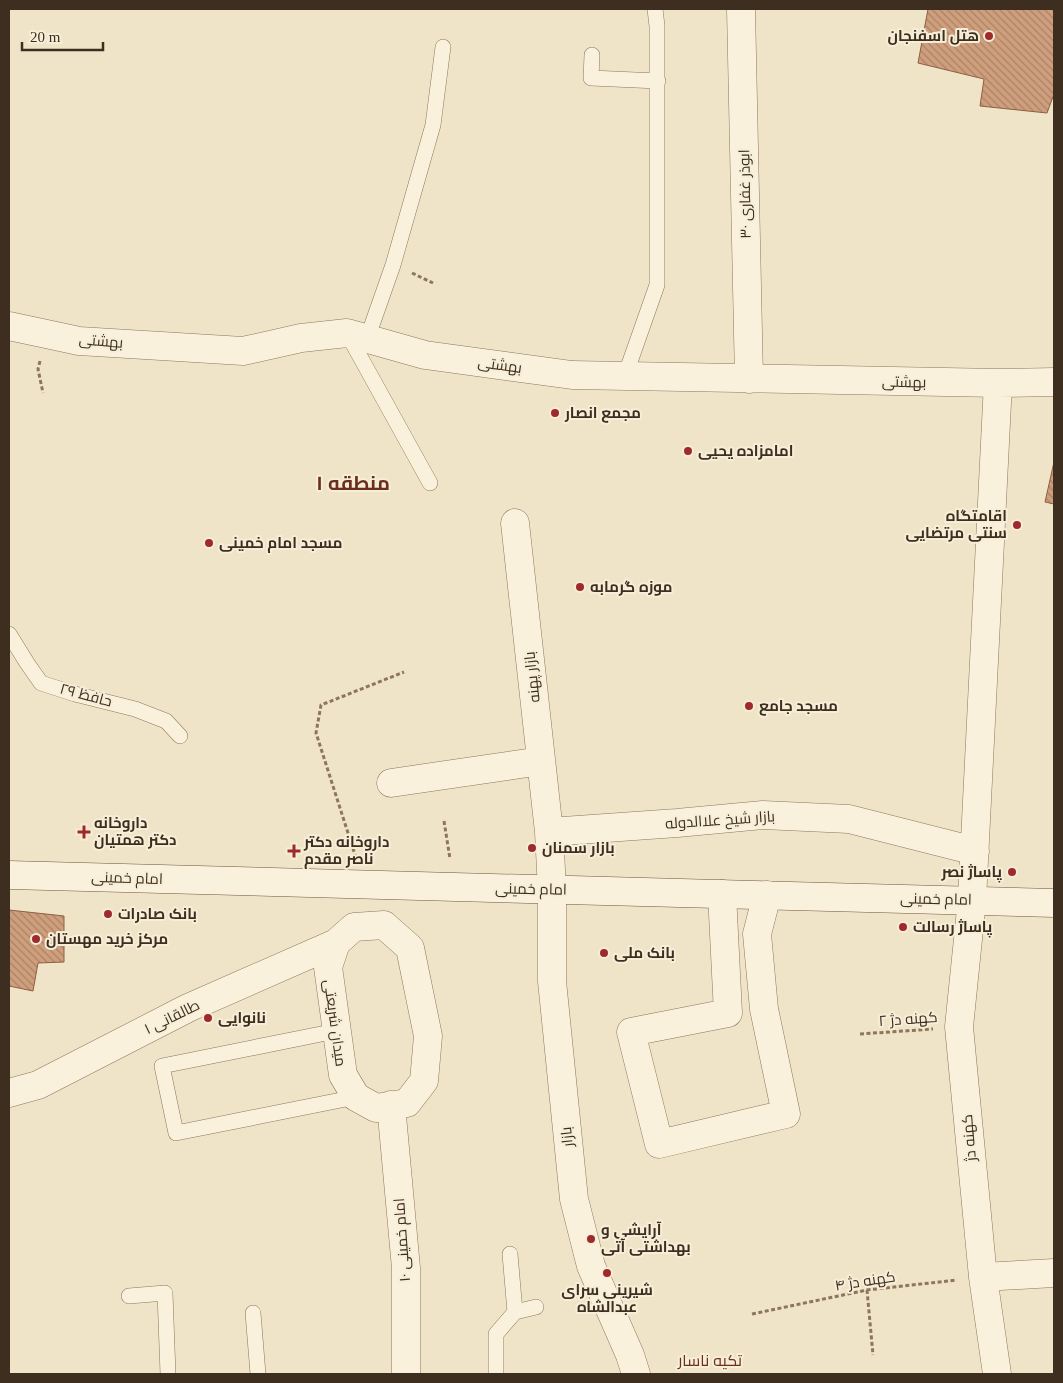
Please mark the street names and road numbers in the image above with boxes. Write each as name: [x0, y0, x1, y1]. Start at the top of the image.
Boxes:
street label: ابوذر غفاری ۳۰: [736, 149, 756, 239]
street label: بهشتی: [78, 331, 124, 353]
street label: بهشتی: [477, 354, 523, 378]
street label: بهشتی: [882, 374, 926, 392]
street label: بازار پهنه: [521, 651, 545, 703]
street label: حافظ ۲۹: [58, 680, 114, 710]
street label: بازار شیخ علاالدوله: [664, 808, 776, 835]
street label: امام خمینی: [91, 869, 163, 889]
street label: امام خمینی: [495, 880, 567, 900]
street label: امام خمینی: [900, 890, 972, 910]
street label: میدان شریعتی: [319, 978, 349, 1068]
street label: طالقانی ۱: [142, 997, 203, 1039]
street label: کهنه دژ ۲: [878, 1009, 938, 1031]
street label: کهنه دژ: [959, 1114, 981, 1163]
street label: بازار: [558, 1126, 577, 1149]
street label: امام خمینی ۱۰: [391, 1197, 415, 1282]
street label: کهنه دژ ۴: [834, 1268, 897, 1296]

